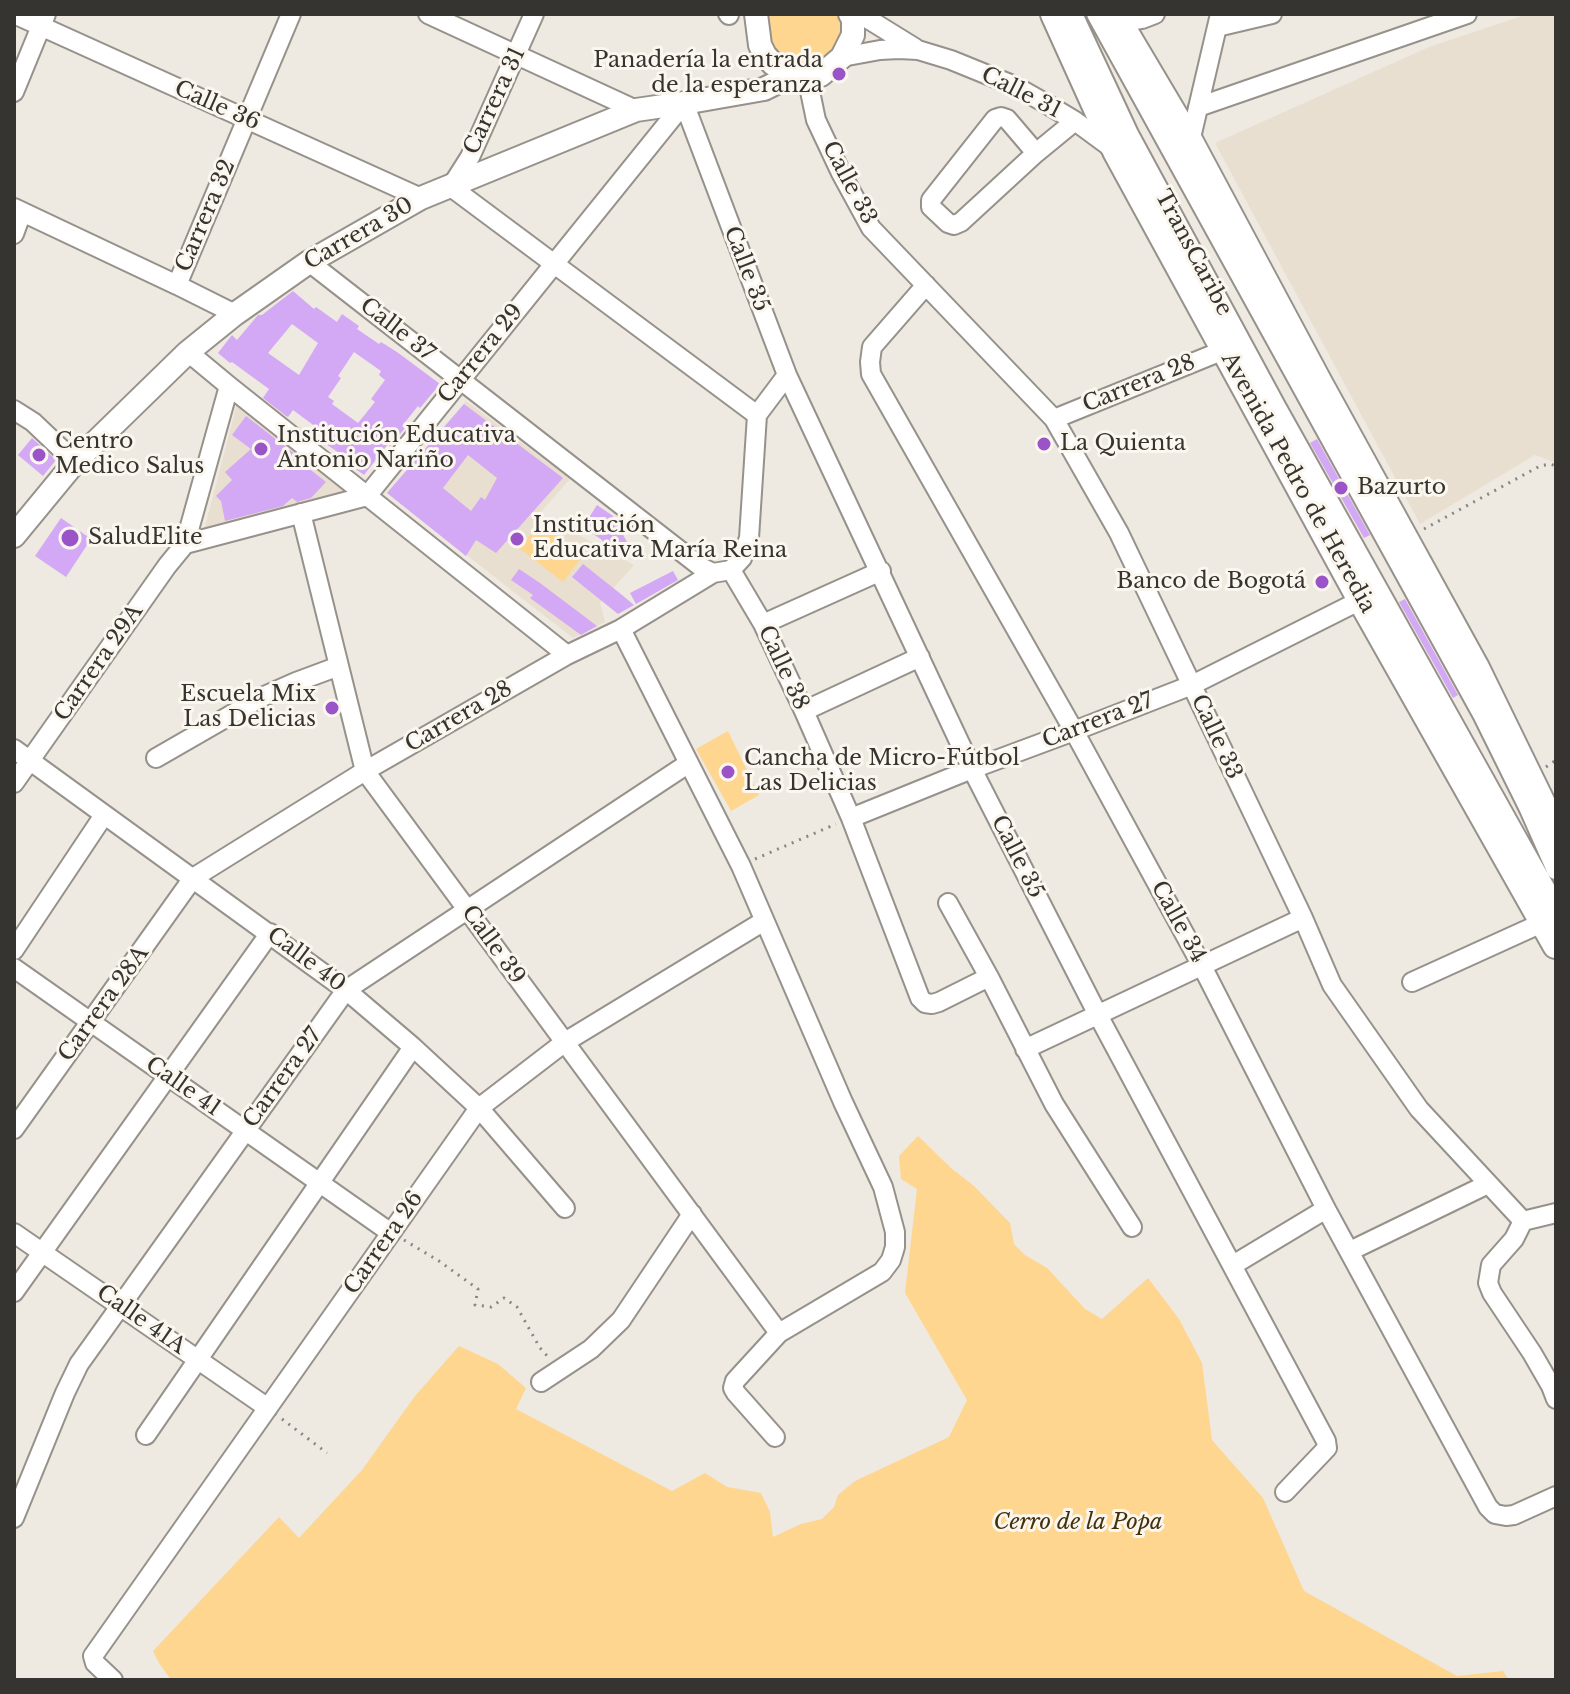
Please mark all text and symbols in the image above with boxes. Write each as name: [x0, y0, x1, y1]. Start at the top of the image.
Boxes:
street label: Carrera 31: [459, 43, 531, 159]
place label: Panadería la entrada de la esperanza: [593, 48, 823, 100]
street label: Calle 31: [977, 62, 1065, 124]
marker: Panadería la entrada de la esperanza: [830, 65, 848, 83]
street label: Calle 36: [170, 75, 264, 137]
street label: Calle 33: [816, 137, 882, 229]
street label: Carrera 32: [171, 156, 241, 276]
street label: TransCaribe: [1149, 186, 1237, 320]
street label: Carrera 30: [300, 192, 418, 276]
street label: Calle 35: [718, 223, 774, 315]
street label: Calle 37: [354, 293, 440, 367]
street label: Carrera 29: [433, 299, 529, 409]
street label: Avenida Pedro de Heredia: [1215, 348, 1381, 618]
street label: Carrera 28: [1079, 349, 1199, 419]
place label: Institución Educativa Antonio Nariño: [277, 423, 516, 474]
place label: Centro Medico Salus: [55, 429, 204, 480]
place label: La Quienta: [1060, 431, 1186, 457]
marker: La Quienta: [1035, 435, 1053, 453]
marker: Institución Educativa Antonio Nariño: [252, 440, 270, 458]
marker: Centro Medico Salus: [30, 446, 48, 464]
place label: Bazurto: [1357, 475, 1446, 501]
marker: Bazurto: [1332, 479, 1350, 497]
place label: Institución Educativa María Reina: [533, 513, 787, 564]
place label: SaludElite: [88, 525, 203, 551]
marker: SaludElite: [59, 527, 81, 549]
marker: Institución Educativa María Reina: [508, 530, 526, 548]
place label: Banco de Bogotá: [1116, 569, 1306, 595]
marker: Banco de Bogotá: [1313, 573, 1331, 591]
street label: Carrera 29A: [49, 600, 149, 726]
street label: Calle 38: [752, 622, 814, 714]
street label: Carrera 28: [401, 676, 517, 758]
place label: Escuela Mix Las Delicias: [180, 682, 316, 734]
street label: Carrera 27: [1039, 688, 1157, 754]
street label: Calle 33: [1185, 691, 1247, 783]
marker: Escuela Mix Las Delicias: [323, 699, 341, 717]
place label: Cancha de Micro-Fútbol Las Delicias: [744, 746, 1020, 798]
marker: Cancha de Micro-Fútbol Las Delicias: [719, 763, 737, 781]
street label: Calle 35: [985, 811, 1049, 903]
street label: Calle 34: [1145, 876, 1211, 968]
street label: Calle 39: [456, 901, 530, 989]
street label: Calle 40: [261, 922, 351, 998]
street label: Carrera 28A: [53, 941, 155, 1067]
street label: Carrera 27: [238, 1023, 328, 1133]
street label: Calle 41: [140, 1052, 226, 1122]
street label: Carrera 26: [339, 1186, 429, 1300]
street label: Calle 41A: [91, 1280, 191, 1360]
park label: Cerro de la Popa: [993, 1510, 1163, 1536]

